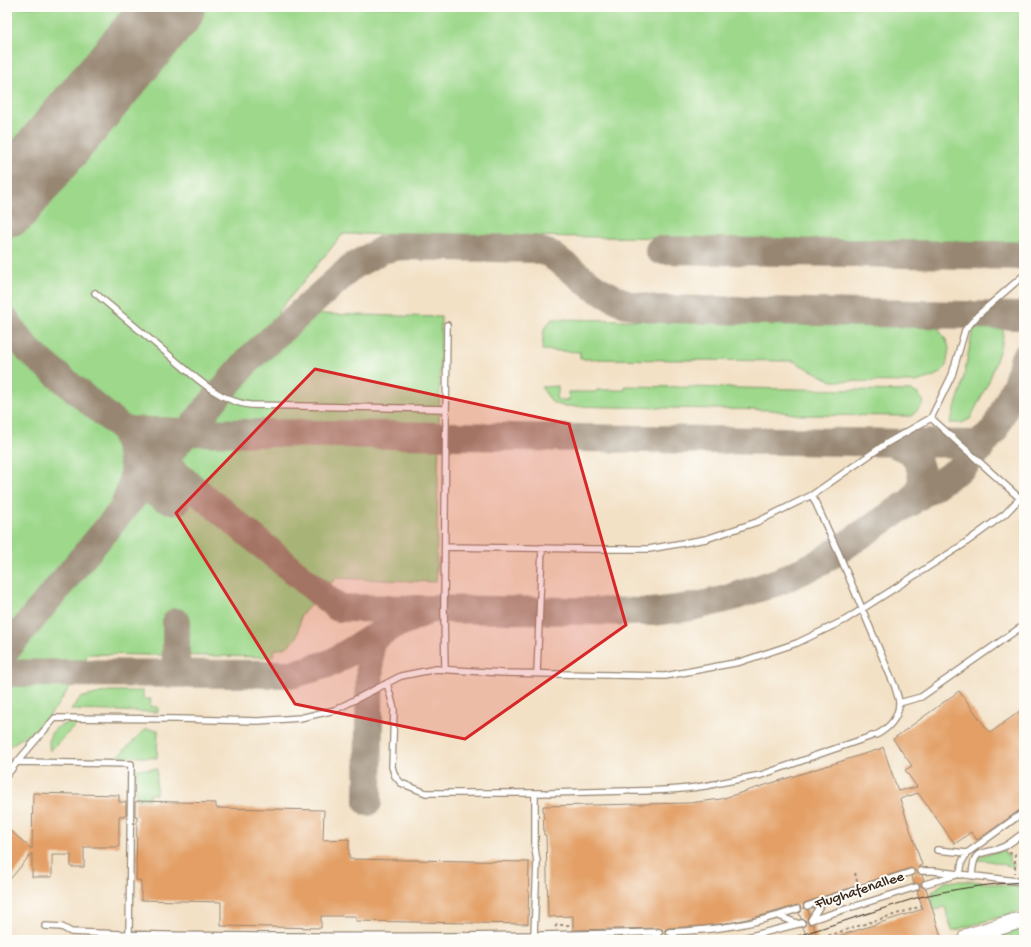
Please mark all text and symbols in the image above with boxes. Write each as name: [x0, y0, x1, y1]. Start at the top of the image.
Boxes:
street label: Flughafenallee: [812, 868, 907, 914]

